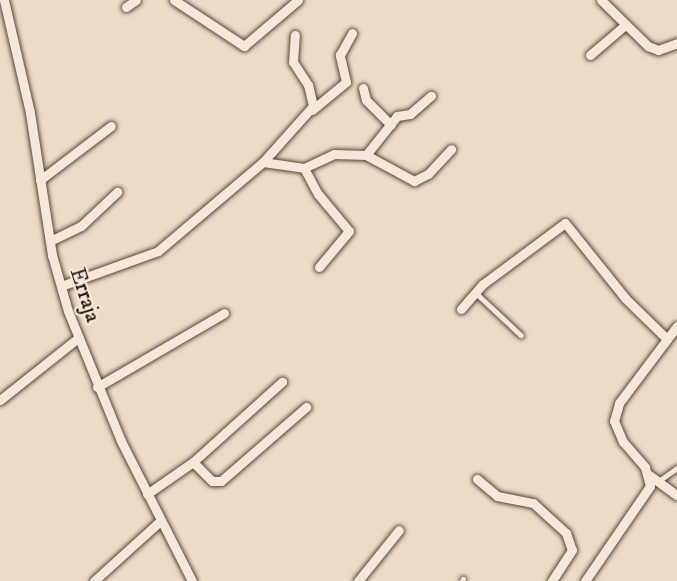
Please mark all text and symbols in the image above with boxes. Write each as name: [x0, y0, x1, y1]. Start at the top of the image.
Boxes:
street label: Erraja: [64, 264, 106, 326]

